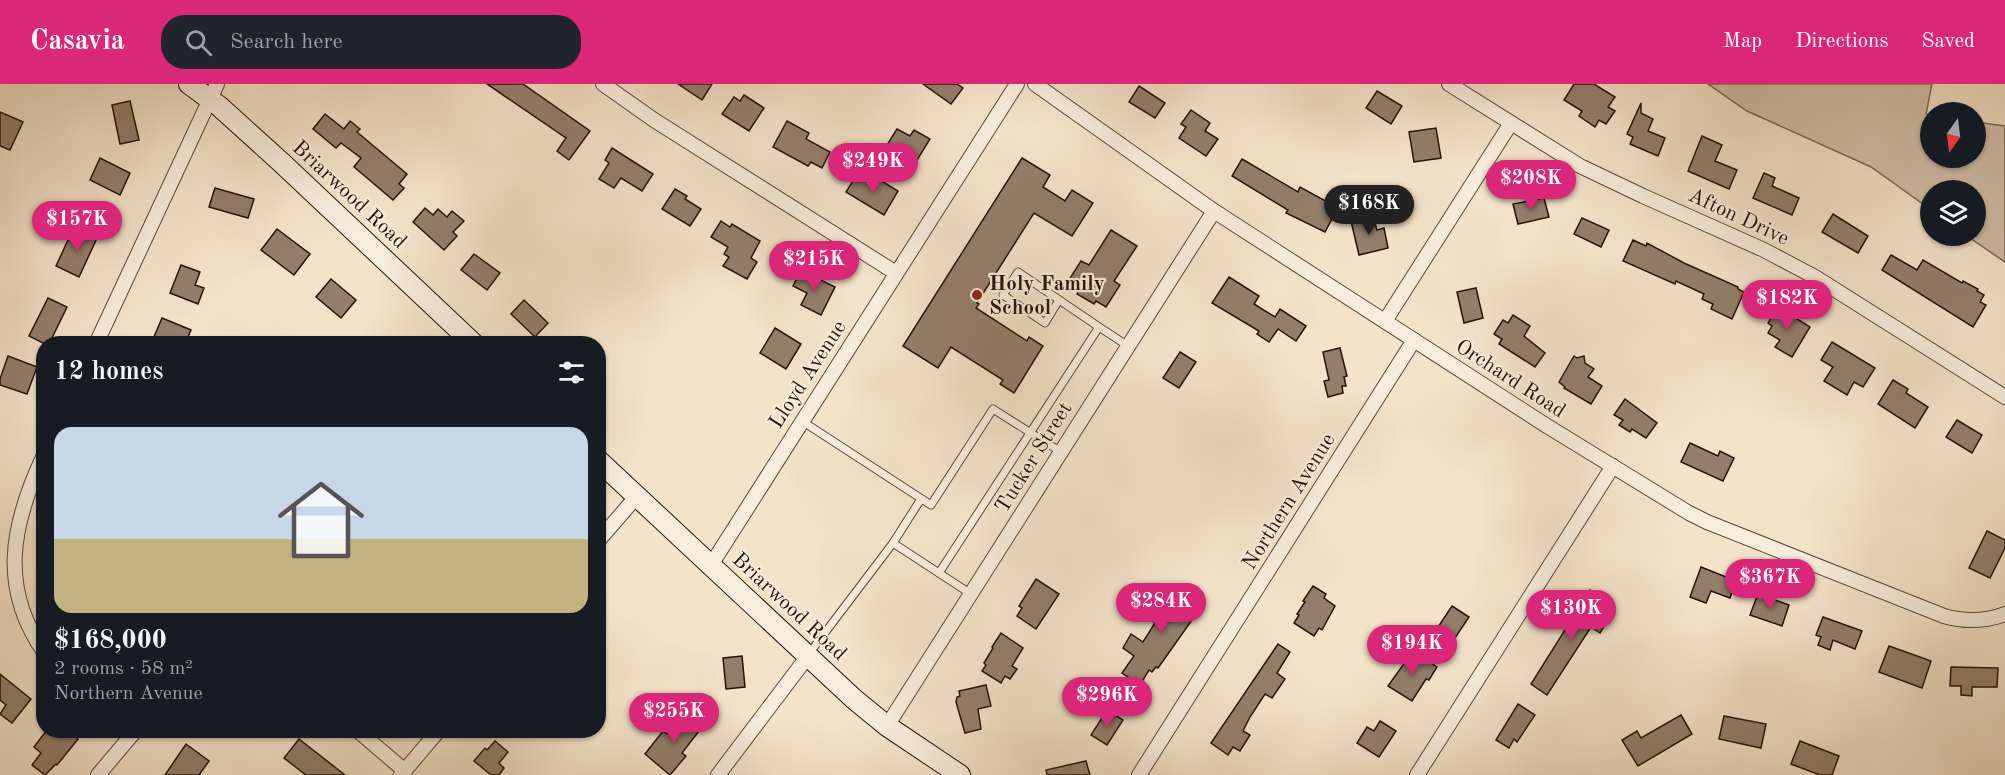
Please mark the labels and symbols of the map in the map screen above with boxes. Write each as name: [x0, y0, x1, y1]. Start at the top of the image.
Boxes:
north arrow: [1920, 102, 1986, 168]
street label: Briarwood Road: [288, 137, 410, 253]
pin: $249K: [831, 143, 915, 194]
pin: $208K: [1489, 160, 1573, 211]
pin: $168K: [1327, 185, 1411, 236]
street label: Afton Drive: [1685, 185, 1792, 250]
pin: $157K: [35, 201, 119, 252]
pin: $215K: [772, 241, 856, 292]
place label: Holy Family School: [989, 274, 1105, 319]
pin: $182K: [1745, 280, 1829, 331]
marker: Holy Family School: [970, 288, 984, 302]
street label: Lloyd Avenue: [766, 317, 851, 432]
street label: Orchard Road: [1451, 336, 1569, 423]
street label: Tucker Street: [992, 399, 1077, 517]
street label: Northern Avenue: [1239, 430, 1340, 574]
street label: Briarwood Road: [728, 549, 850, 665]
pin: $367K: [1728, 559, 1812, 610]
pin: $284K: [1119, 583, 1203, 634]
pin: $130K: [1529, 590, 1613, 641]
pin: $194K: [1370, 625, 1454, 676]
pin: $296K: [1065, 677, 1149, 728]
pin: $255K: [632, 693, 716, 744]

